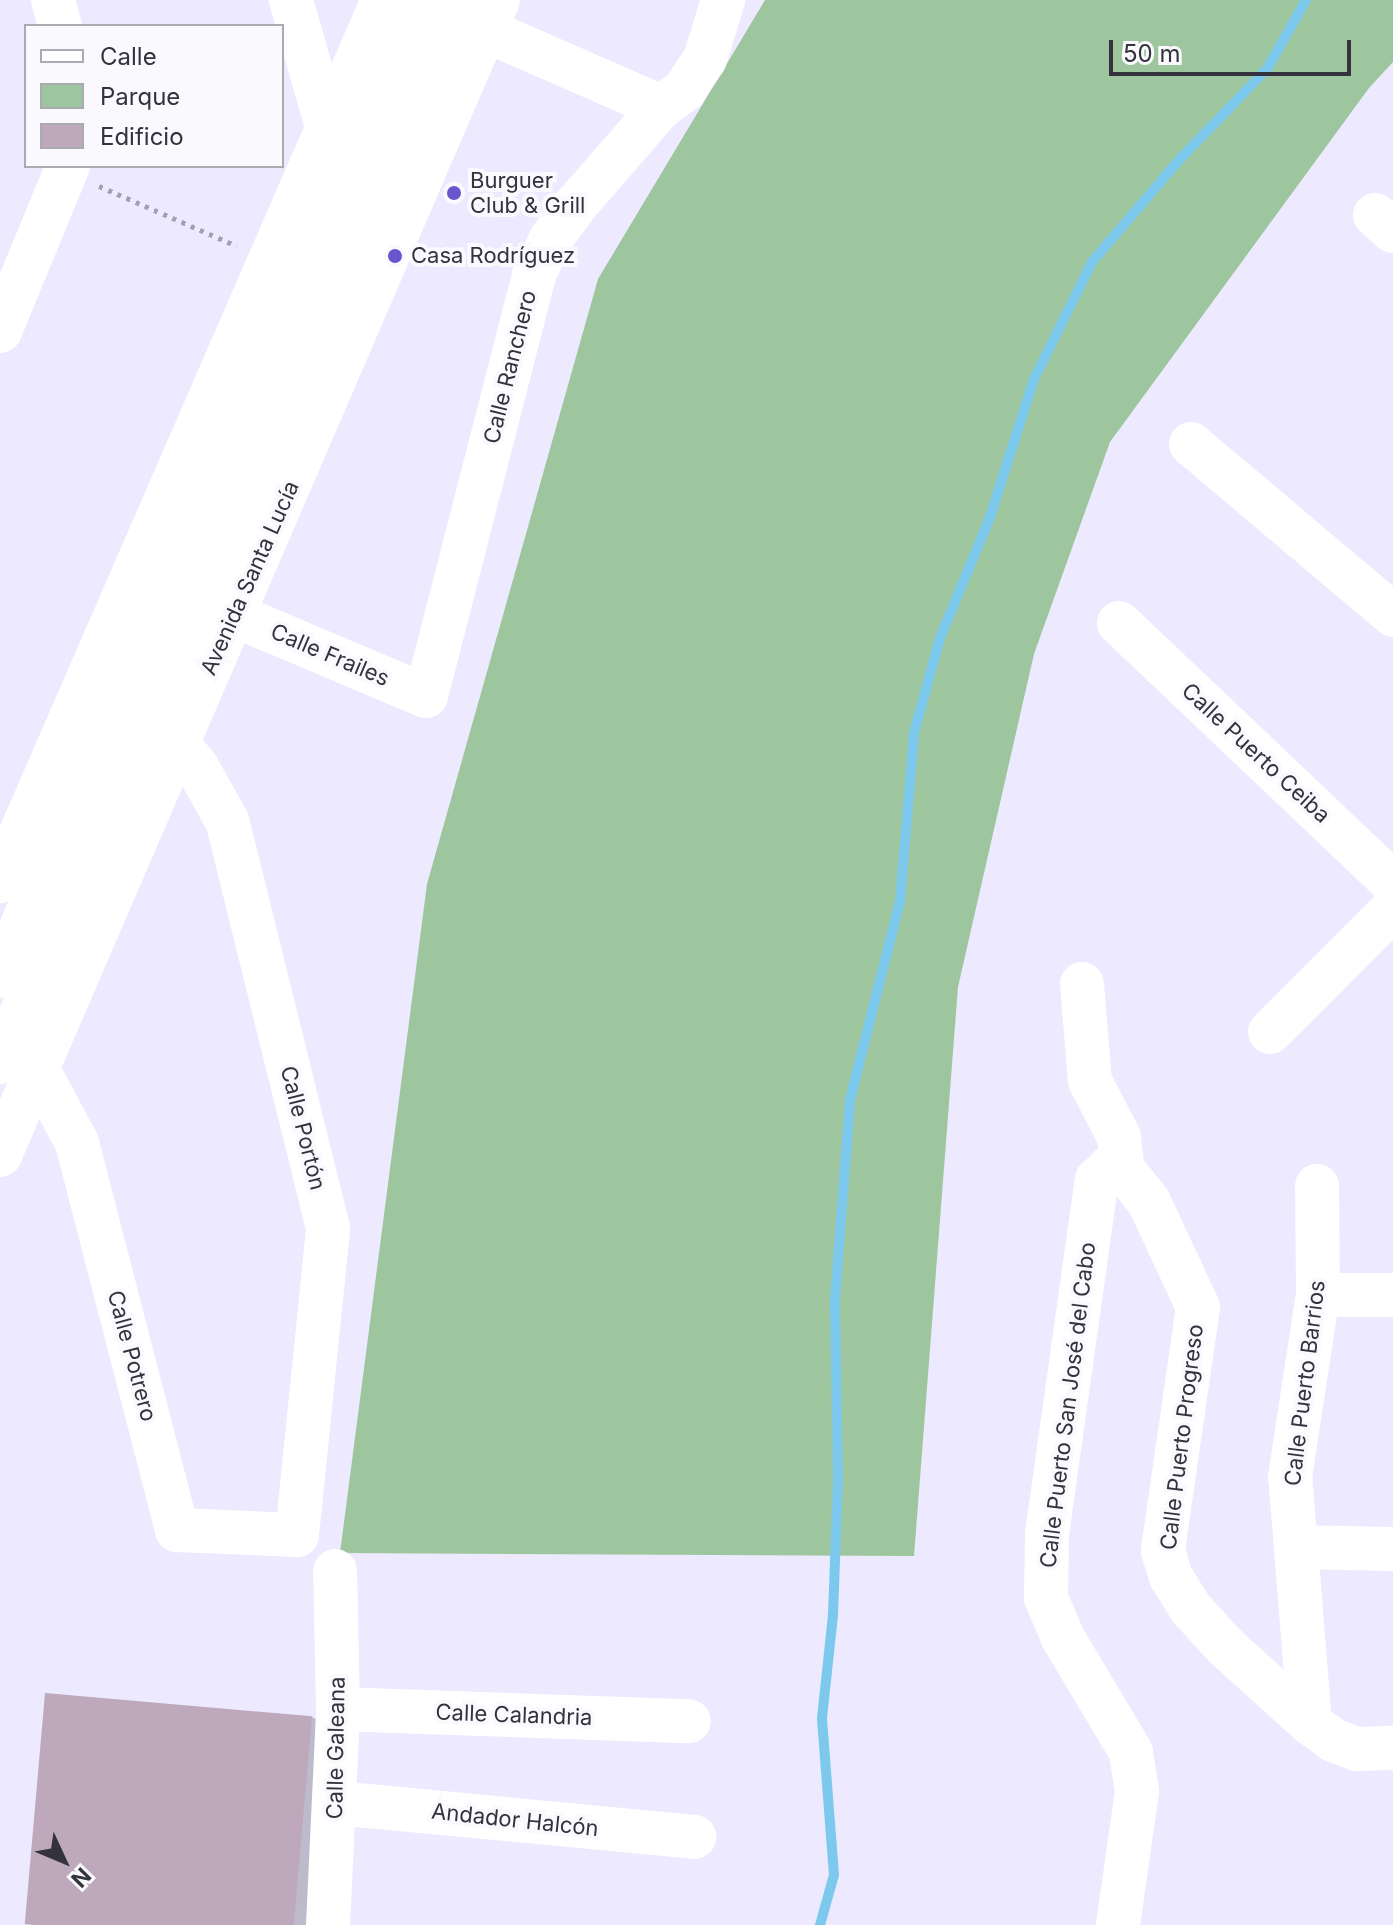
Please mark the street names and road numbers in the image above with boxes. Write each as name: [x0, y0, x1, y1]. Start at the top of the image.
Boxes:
street label: Calle Ranchero: [478, 288, 542, 446]
street label: Avenida Santa Lucía: [195, 477, 305, 679]
street label: Calle Frailes: [267, 618, 393, 692]
street label: Calle Puerto Ceiba: [1176, 677, 1336, 829]
street label: Calle Portón: [275, 1063, 331, 1193]
street label: Calle Puerto San José del Cabo: [1035, 1241, 1101, 1569]
street label: Calle Puerto Barrios: [1279, 1279, 1331, 1487]
street label: Calle Potrero: [102, 1288, 162, 1424]
street label: Calle Puerto Progreso: [1155, 1323, 1209, 1551]
street label: Calle Galeana: [322, 1676, 350, 1820]
street label: Calle Calandria: [435, 1699, 593, 1731]
street label: Andador Halcón: [430, 1798, 600, 1842]

